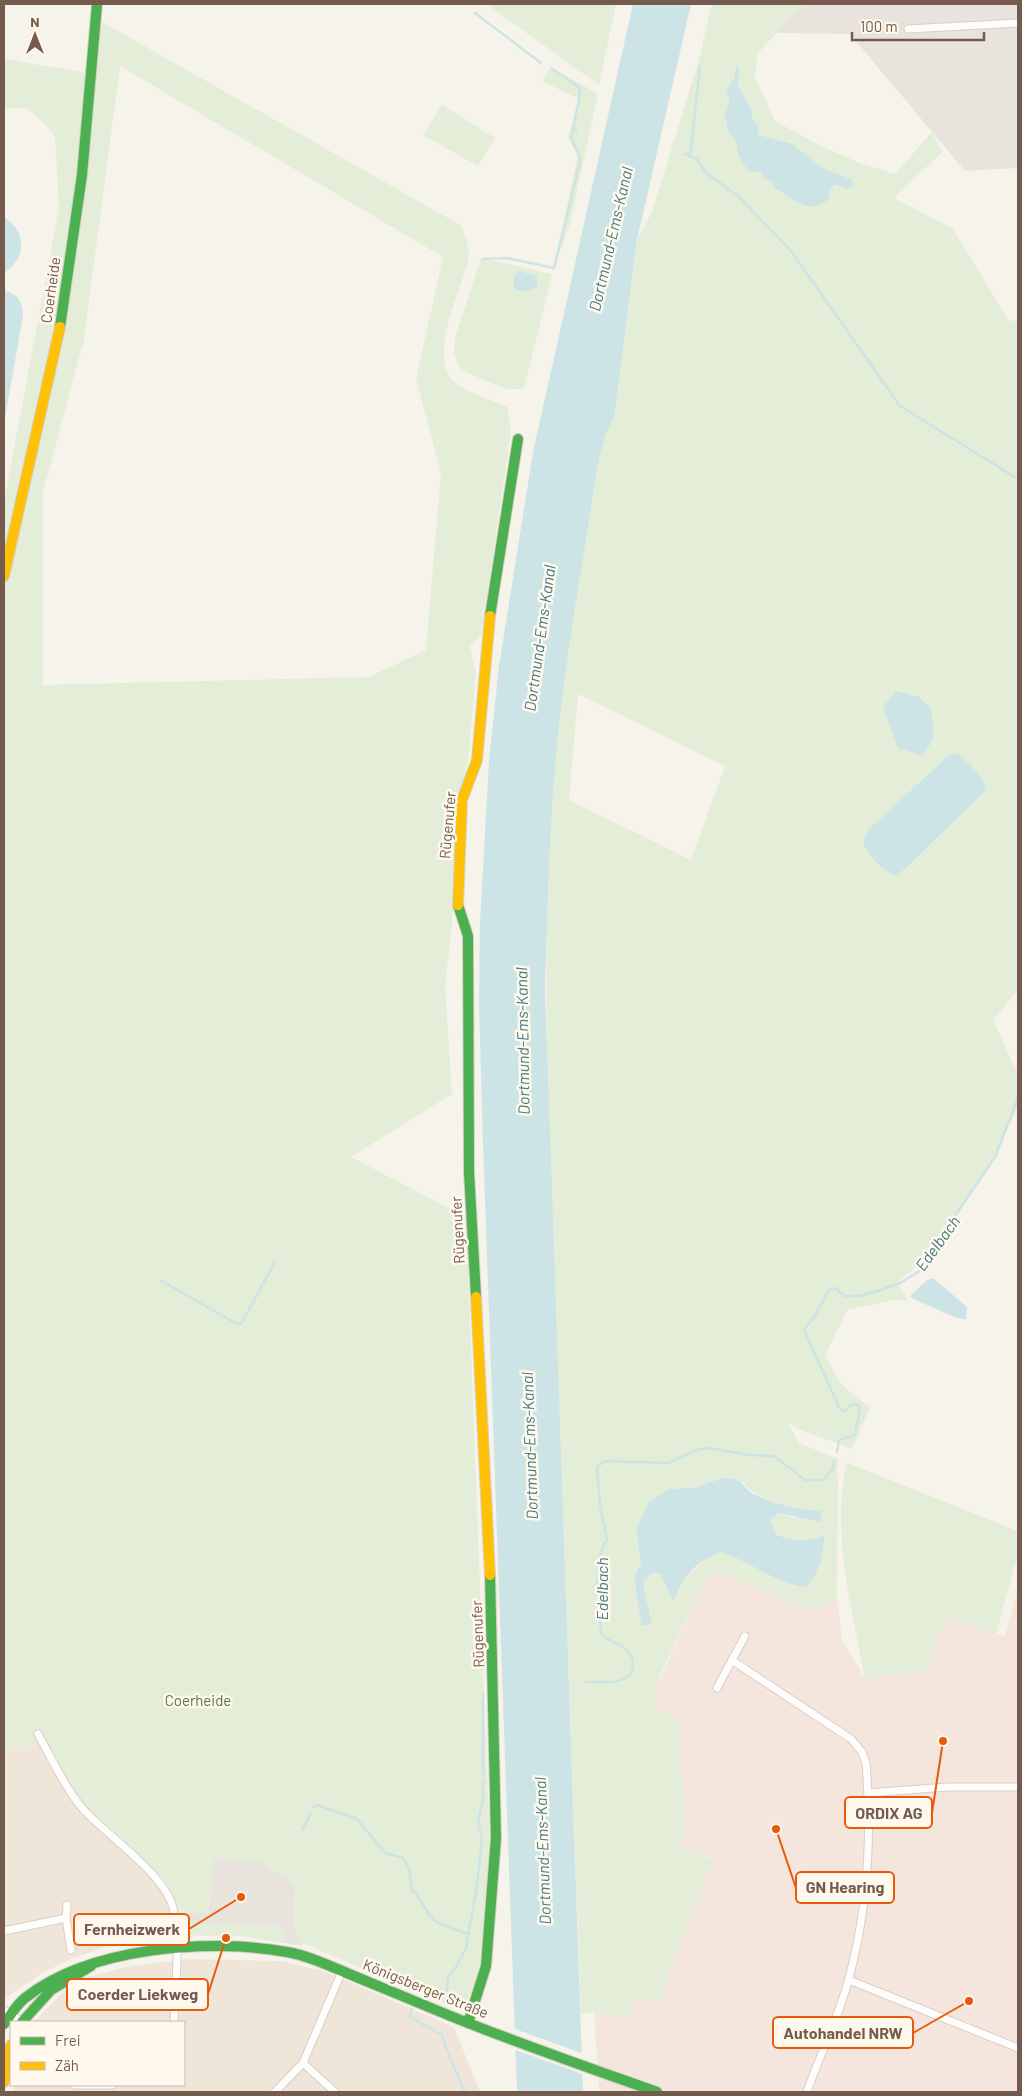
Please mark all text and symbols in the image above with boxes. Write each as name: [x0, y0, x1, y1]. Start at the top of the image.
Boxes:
north arrow: [10, 10, 60, 60]
scale bar: [852, 10, 984, 42]
text: N: [30, 13, 40, 30]
text: 100 m: [860, 17, 898, 35]
water label: Dortmund-Ems-Kanal: [584, 165, 636, 313]
street label: Coerheide: [36, 256, 64, 324]
water label: Dortmund-Ems-Kanal: [519, 563, 559, 712]
street label: Rügenufer: [435, 790, 459, 859]
water label: Dortmund-Ems-Kanal: [511, 967, 533, 1115]
street label: Rügenufer: [446, 1195, 468, 1264]
water label: Edelbach: [911, 1212, 963, 1274]
water label: Dortmund-Ems-Kanal: [517, 1372, 541, 1520]
water label: Edelbach: [592, 1557, 611, 1621]
street label: Rügenufer: [467, 1599, 487, 1668]
park label: Coerheide: [165, 1691, 231, 1709]
water label: Dortmund-Ems-Kanal: [530, 1777, 554, 1925]
callout: ORDIX AG: [845, 1797, 932, 1828]
text: ORDIX AG: [855, 1803, 923, 1822]
callout: GN Hearing: [796, 1872, 894, 1903]
text: GN Hearing: [806, 1877, 884, 1896]
callout: Fernheizwerk: [74, 1914, 189, 1945]
text: Fernheizwerk: [84, 1919, 180, 1938]
street label: Königsberger Straße: [361, 1955, 491, 2021]
callout: Coerder Liekweg: [67, 1979, 208, 2010]
text: Coerder Liekweg: [78, 1984, 198, 2003]
callout: Autohandel NRW: [773, 2017, 913, 2048]
legend: [10, 2021, 185, 2086]
text: Autohandel NRW: [783, 2023, 903, 2042]
text: Frei: [55, 2031, 81, 2049]
text: Zäh: [55, 2056, 79, 2074]

